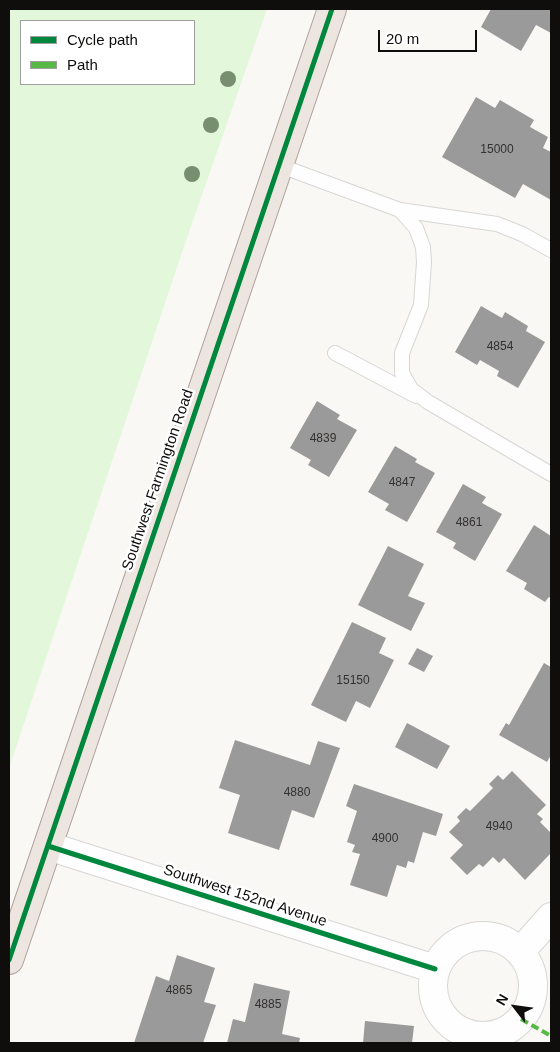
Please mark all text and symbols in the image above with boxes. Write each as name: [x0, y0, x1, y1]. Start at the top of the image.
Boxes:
legend: [20, 20, 195, 85]
scale bar: [380, 20, 479, 52]
text: 20 m: [386, 30, 419, 47]
text: Cycle path: [67, 31, 138, 48]
text: Path: [67, 56, 98, 73]
house number: 15000: [480, 143, 514, 157]
house number: 4854: [487, 340, 513, 354]
street label: Southwest Farmington Road: [119, 387, 197, 573]
house number: 4839: [310, 432, 336, 446]
house number: 4847: [389, 476, 415, 490]
house number: 4861: [456, 516, 482, 530]
house number: 15150: [336, 674, 370, 688]
house number: 4880: [284, 786, 310, 800]
house number: 4940: [486, 820, 512, 834]
house number: 4900: [372, 832, 398, 846]
street label: Southwest 152nd Avenue: [161, 861, 329, 931]
north arrow: [490, 982, 540, 1032]
house number: 4865: [166, 984, 192, 998]
text: N: [493, 991, 511, 1008]
house number: 4885: [255, 998, 281, 1012]

